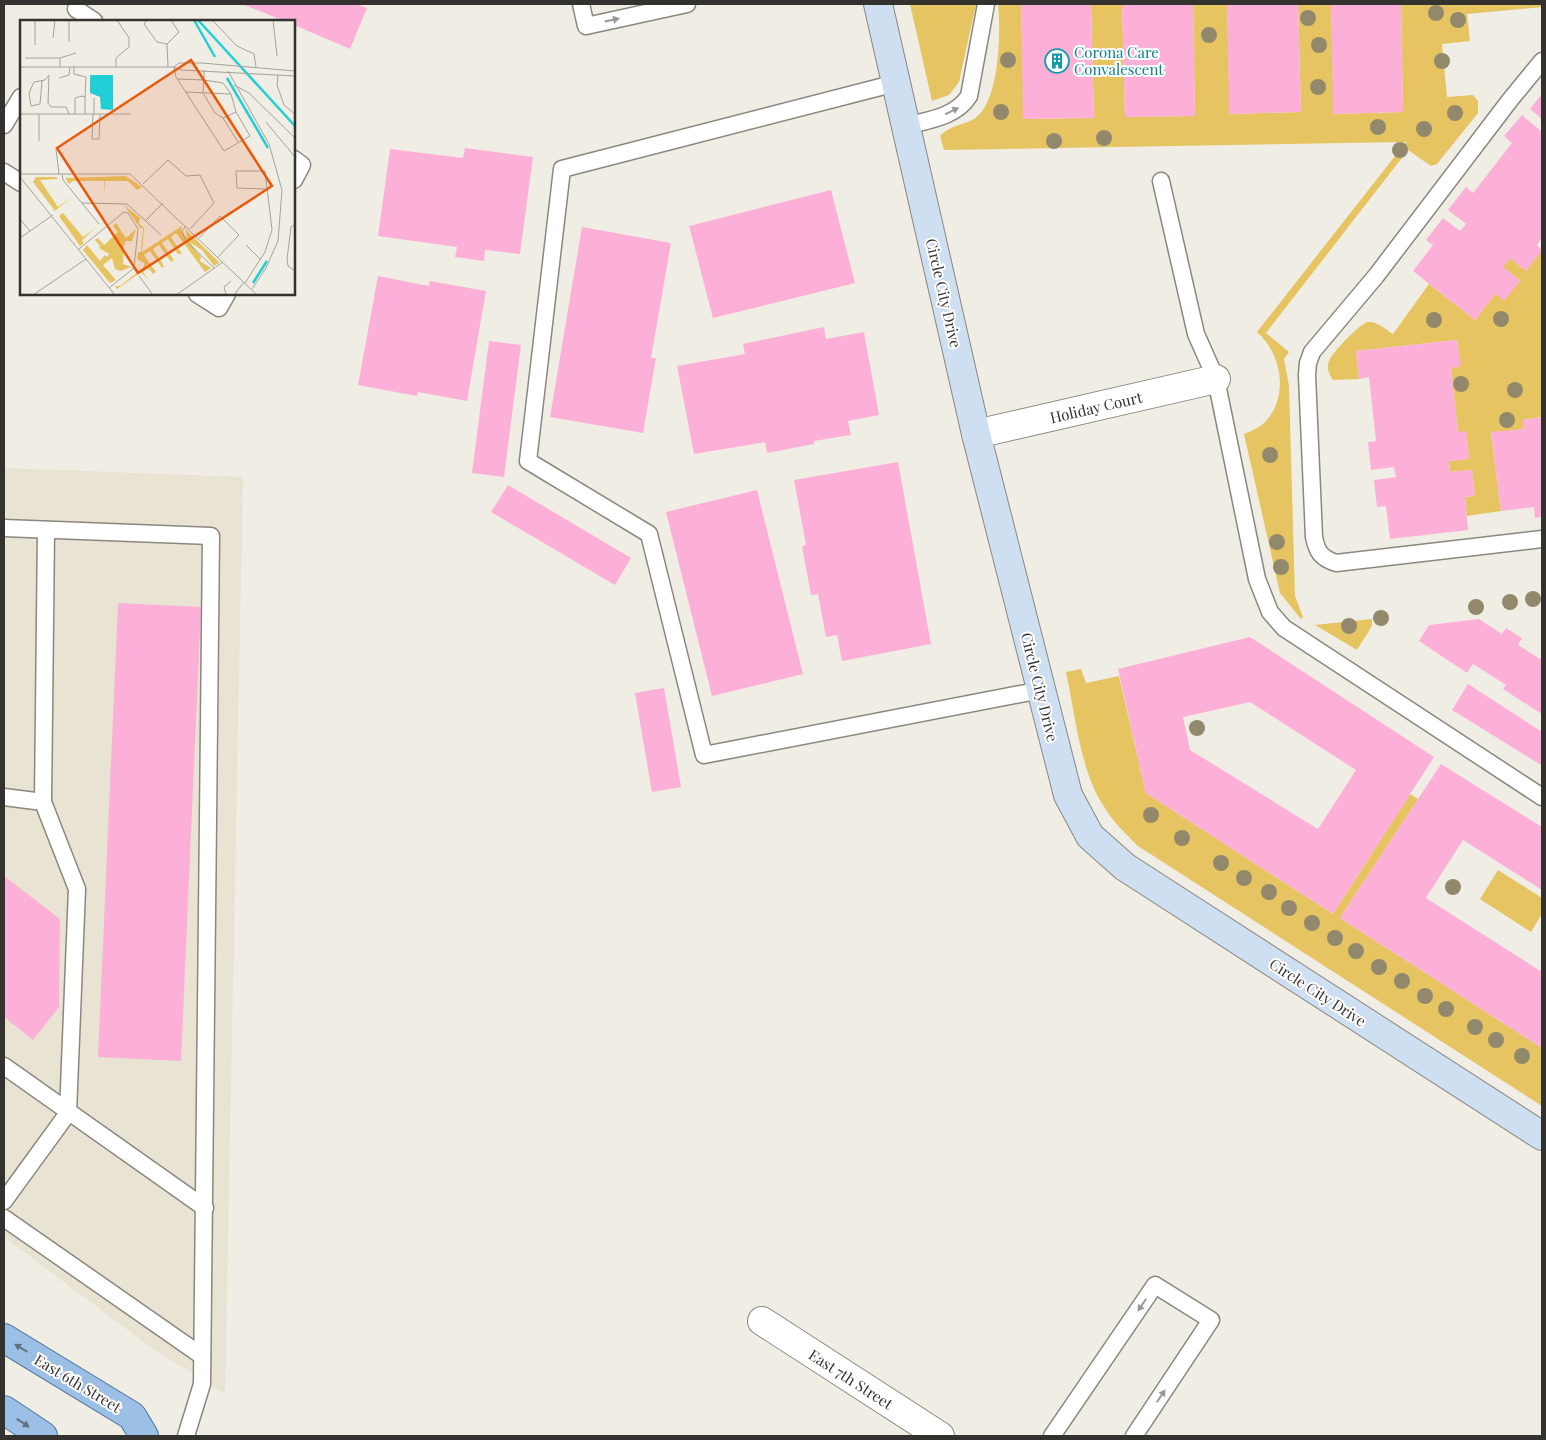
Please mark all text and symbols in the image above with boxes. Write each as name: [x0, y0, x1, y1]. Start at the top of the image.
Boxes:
one-way arrow: [604, 16, 620, 24]
inset map: [20, 20, 295, 295]
place label: Corona Care Convalescent: [1074, 42, 1164, 79]
building icon: Corona Care Convalescent: [1044, 48, 1070, 74]
one-way arrow: [945, 107, 959, 115]
street label: Circle City Drive: [922, 236, 966, 350]
street label: Holiday Court: [1048, 387, 1145, 427]
street label: Circle City Drive: [1017, 630, 1063, 744]
street label: Circle City Drive: [1266, 953, 1370, 1031]
one-way arrow: [1137, 1298, 1146, 1312]
one-way arrow: [14, 1344, 27, 1353]
street label: East 7th Street: [805, 1344, 897, 1414]
street label: East 6th Street: [31, 1349, 126, 1417]
one-way arrow: [1156, 1389, 1165, 1402]
one-way arrow: [17, 1419, 30, 1428]

